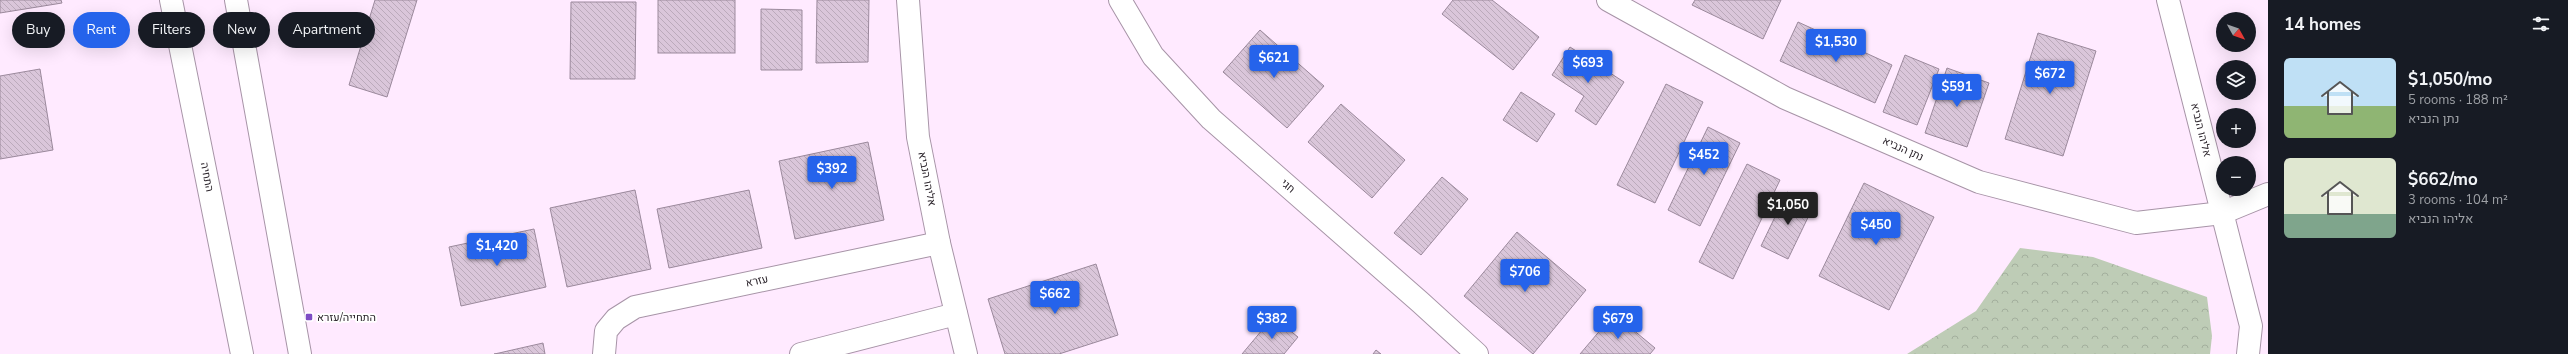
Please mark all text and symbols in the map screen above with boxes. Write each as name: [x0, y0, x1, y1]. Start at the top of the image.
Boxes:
chip: Buy: [12, 12, 65, 48]
chip: Rent: [73, 12, 130, 48]
chip: Filters: [138, 12, 205, 48]
chip: New: [213, 12, 270, 48]
chip: Apartment: [278, 12, 375, 48]
north arrow: [2216, 12, 2256, 52]
map controls: [2216, 12, 2256, 196]
text: 14 homes: [2284, 13, 2361, 36]
icon: filters: [2530, 13, 2552, 35]
pin: $1,530: [1803, 29, 1869, 63]
text: $1,530: [1815, 33, 1857, 51]
pin: $621: [1250, 45, 1298, 79]
text: $621: [1258, 49, 1290, 67]
pin: $693: [1564, 50, 1612, 84]
text: $693: [1572, 54, 1604, 72]
button: layers: [2216, 60, 2256, 100]
pin: $672: [2026, 61, 2074, 95]
text: $672: [2034, 65, 2066, 83]
text: $1,050/mo: [2408, 68, 2492, 91]
pin: $591: [1933, 74, 1981, 108]
icon: home: [2316, 74, 2364, 122]
text: $591: [1941, 78, 1973, 96]
text: 5 rooms · 188 m²: [2408, 91, 2508, 109]
street label: אליהו הנביא: [2187, 101, 2215, 159]
button: +: [2216, 108, 2256, 148]
text: נתן הנביא: [2408, 110, 2459, 128]
street label: נתן הנביא: [1880, 133, 1926, 165]
pin: $452: [1680, 142, 1728, 176]
text: $452: [1688, 146, 1720, 164]
street label: אליהו הנביא: [914, 150, 940, 208]
pin: $392: [808, 156, 856, 190]
button: −: [2216, 156, 2256, 196]
text: $392: [816, 160, 848, 178]
street label: התחיה: [197, 161, 217, 193]
text: $662/mo: [2408, 168, 2478, 191]
icon: home: [2316, 174, 2364, 222]
street label: חגי: [1278, 176, 1298, 196]
text: 3 rooms · 104 m²: [2408, 191, 2508, 209]
pin: $1,050: [1755, 192, 1821, 226]
text: $1,050: [1767, 196, 1809, 214]
text: אליהו הנביא: [2408, 210, 2473, 228]
pin: $450: [1852, 212, 1900, 246]
text: $450: [1860, 216, 1892, 234]
pin: $1,420: [464, 233, 530, 267]
text: $1,420: [476, 237, 518, 255]
pin: $706: [1501, 259, 1549, 293]
text: $706: [1509, 263, 1541, 281]
street label: עזרא: [744, 271, 770, 291]
pin: $662: [1031, 281, 1079, 315]
text: $662: [1039, 285, 1071, 303]
pin: $382: [1248, 306, 1296, 340]
pin: $679: [1594, 306, 1642, 340]
place label: התחייה/עזרא: [317, 310, 376, 325]
text: $382: [1256, 310, 1288, 328]
text: $679: [1602, 310, 1634, 328]
marker: התחייה/עזרא: [304, 312, 314, 322]

